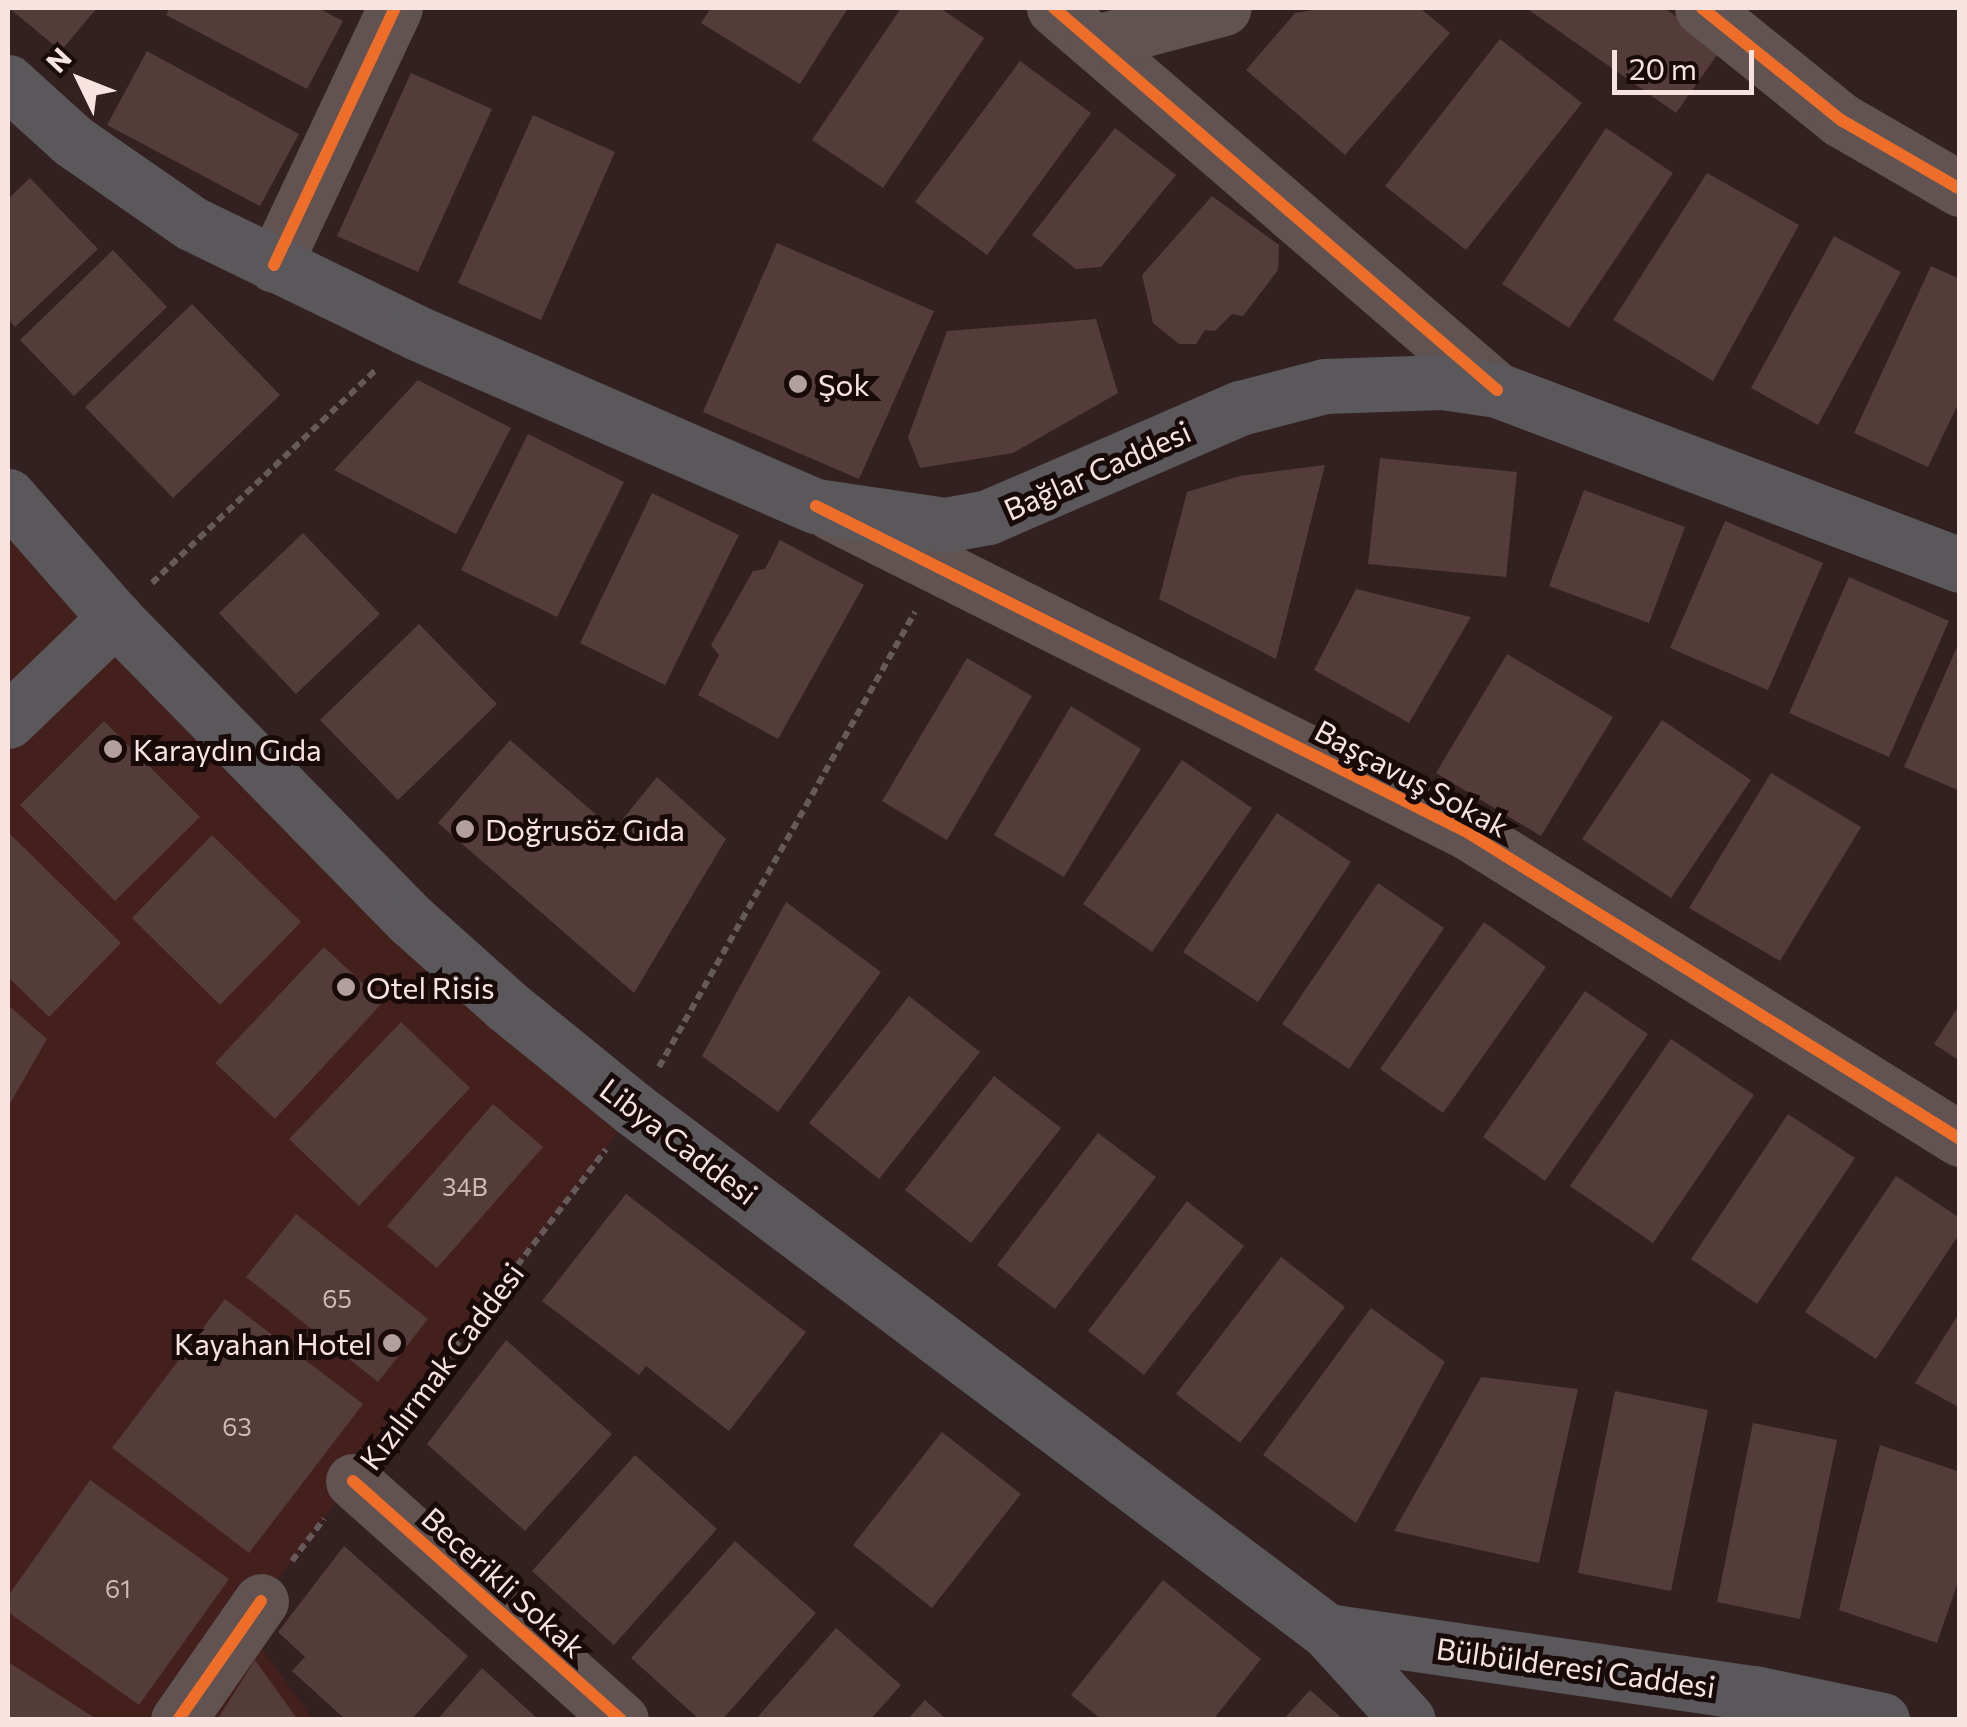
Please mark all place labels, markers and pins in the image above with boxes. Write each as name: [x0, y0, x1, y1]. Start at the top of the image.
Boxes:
place label: Şok: [818, 366, 870, 402]
marker: Şok: [787, 373, 809, 395]
place label: Karaydın Gıda: [133, 731, 322, 767]
marker: Karaydın Gıda: [102, 738, 124, 760]
place label: Doğrusöz Gıda: [485, 811, 685, 847]
marker: Doğrusöz Gıda: [454, 818, 476, 840]
place label: Otel Risis: [366, 969, 495, 1005]
marker: Otel Risis: [335, 976, 357, 998]
place label: Kayahan Hotel: [174, 1325, 372, 1361]
marker: Kayahan Hotel: [381, 1332, 403, 1354]

